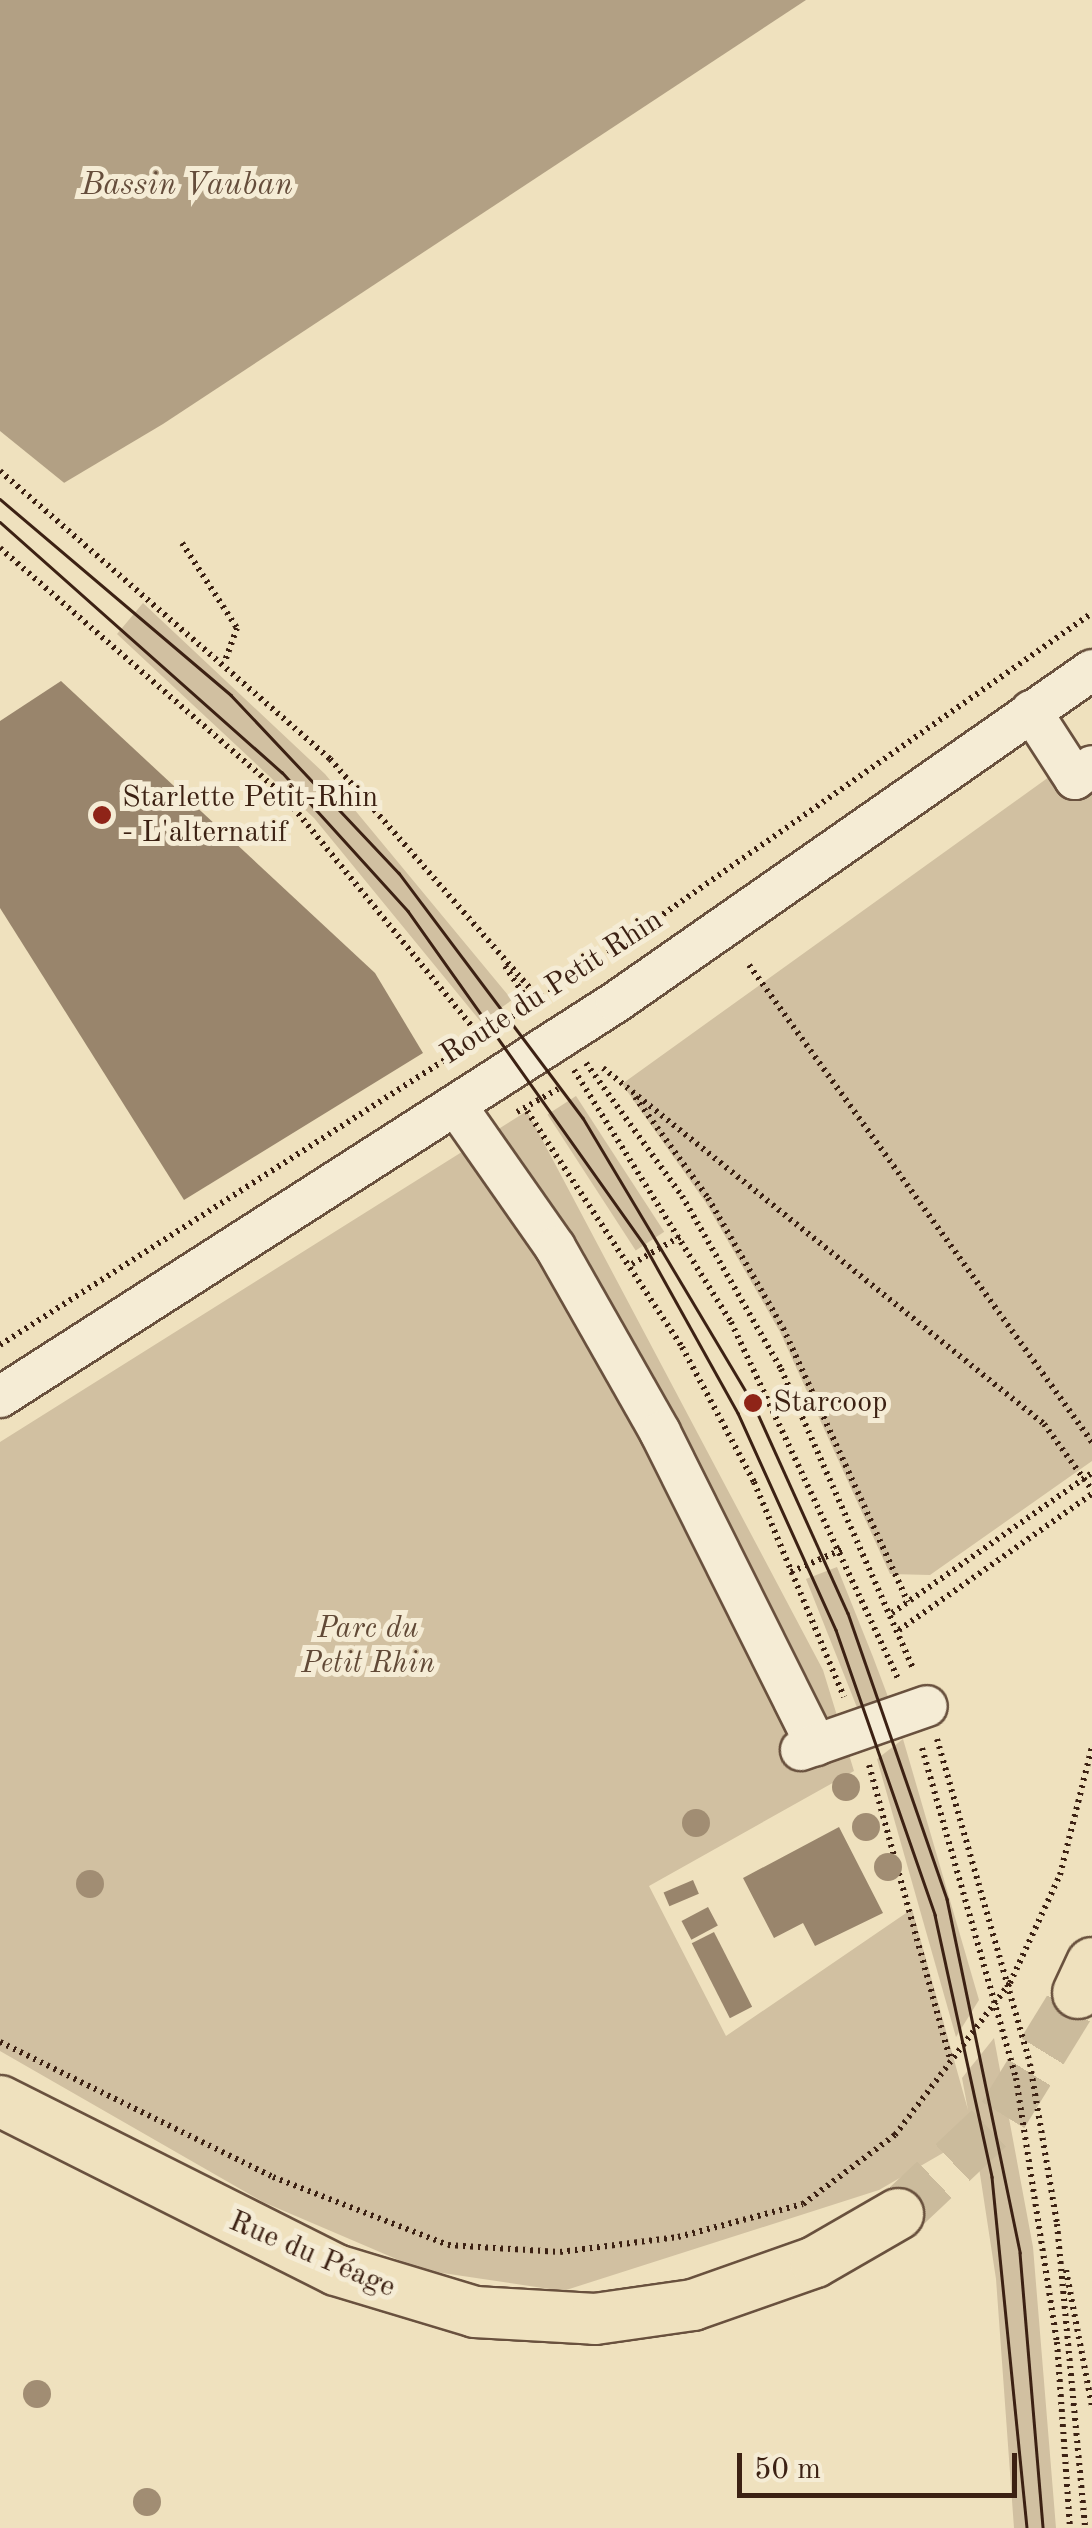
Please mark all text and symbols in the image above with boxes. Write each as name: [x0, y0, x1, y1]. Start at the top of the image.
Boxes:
water label: Bassin Vauban: [81, 167, 293, 205]
place label: Starlette Petit-Rhin - L'alternatif: [122, 780, 378, 850]
marker: Starlette Petit-Rhin - L'alternatif: [91, 804, 113, 826]
street label: Route du Petit Rhin: [434, 903, 670, 1073]
place label: Starcoop: [773, 1385, 888, 1421]
marker: Starcoop: [742, 1392, 764, 1414]
park label: Parc du Petit Rhin: [301, 1611, 435, 1682]
street label: Rue du Péage: [223, 2204, 401, 2306]
scale bar: [742, 2433, 1022, 2495]
text: 50 m: [754, 2455, 821, 2485]

